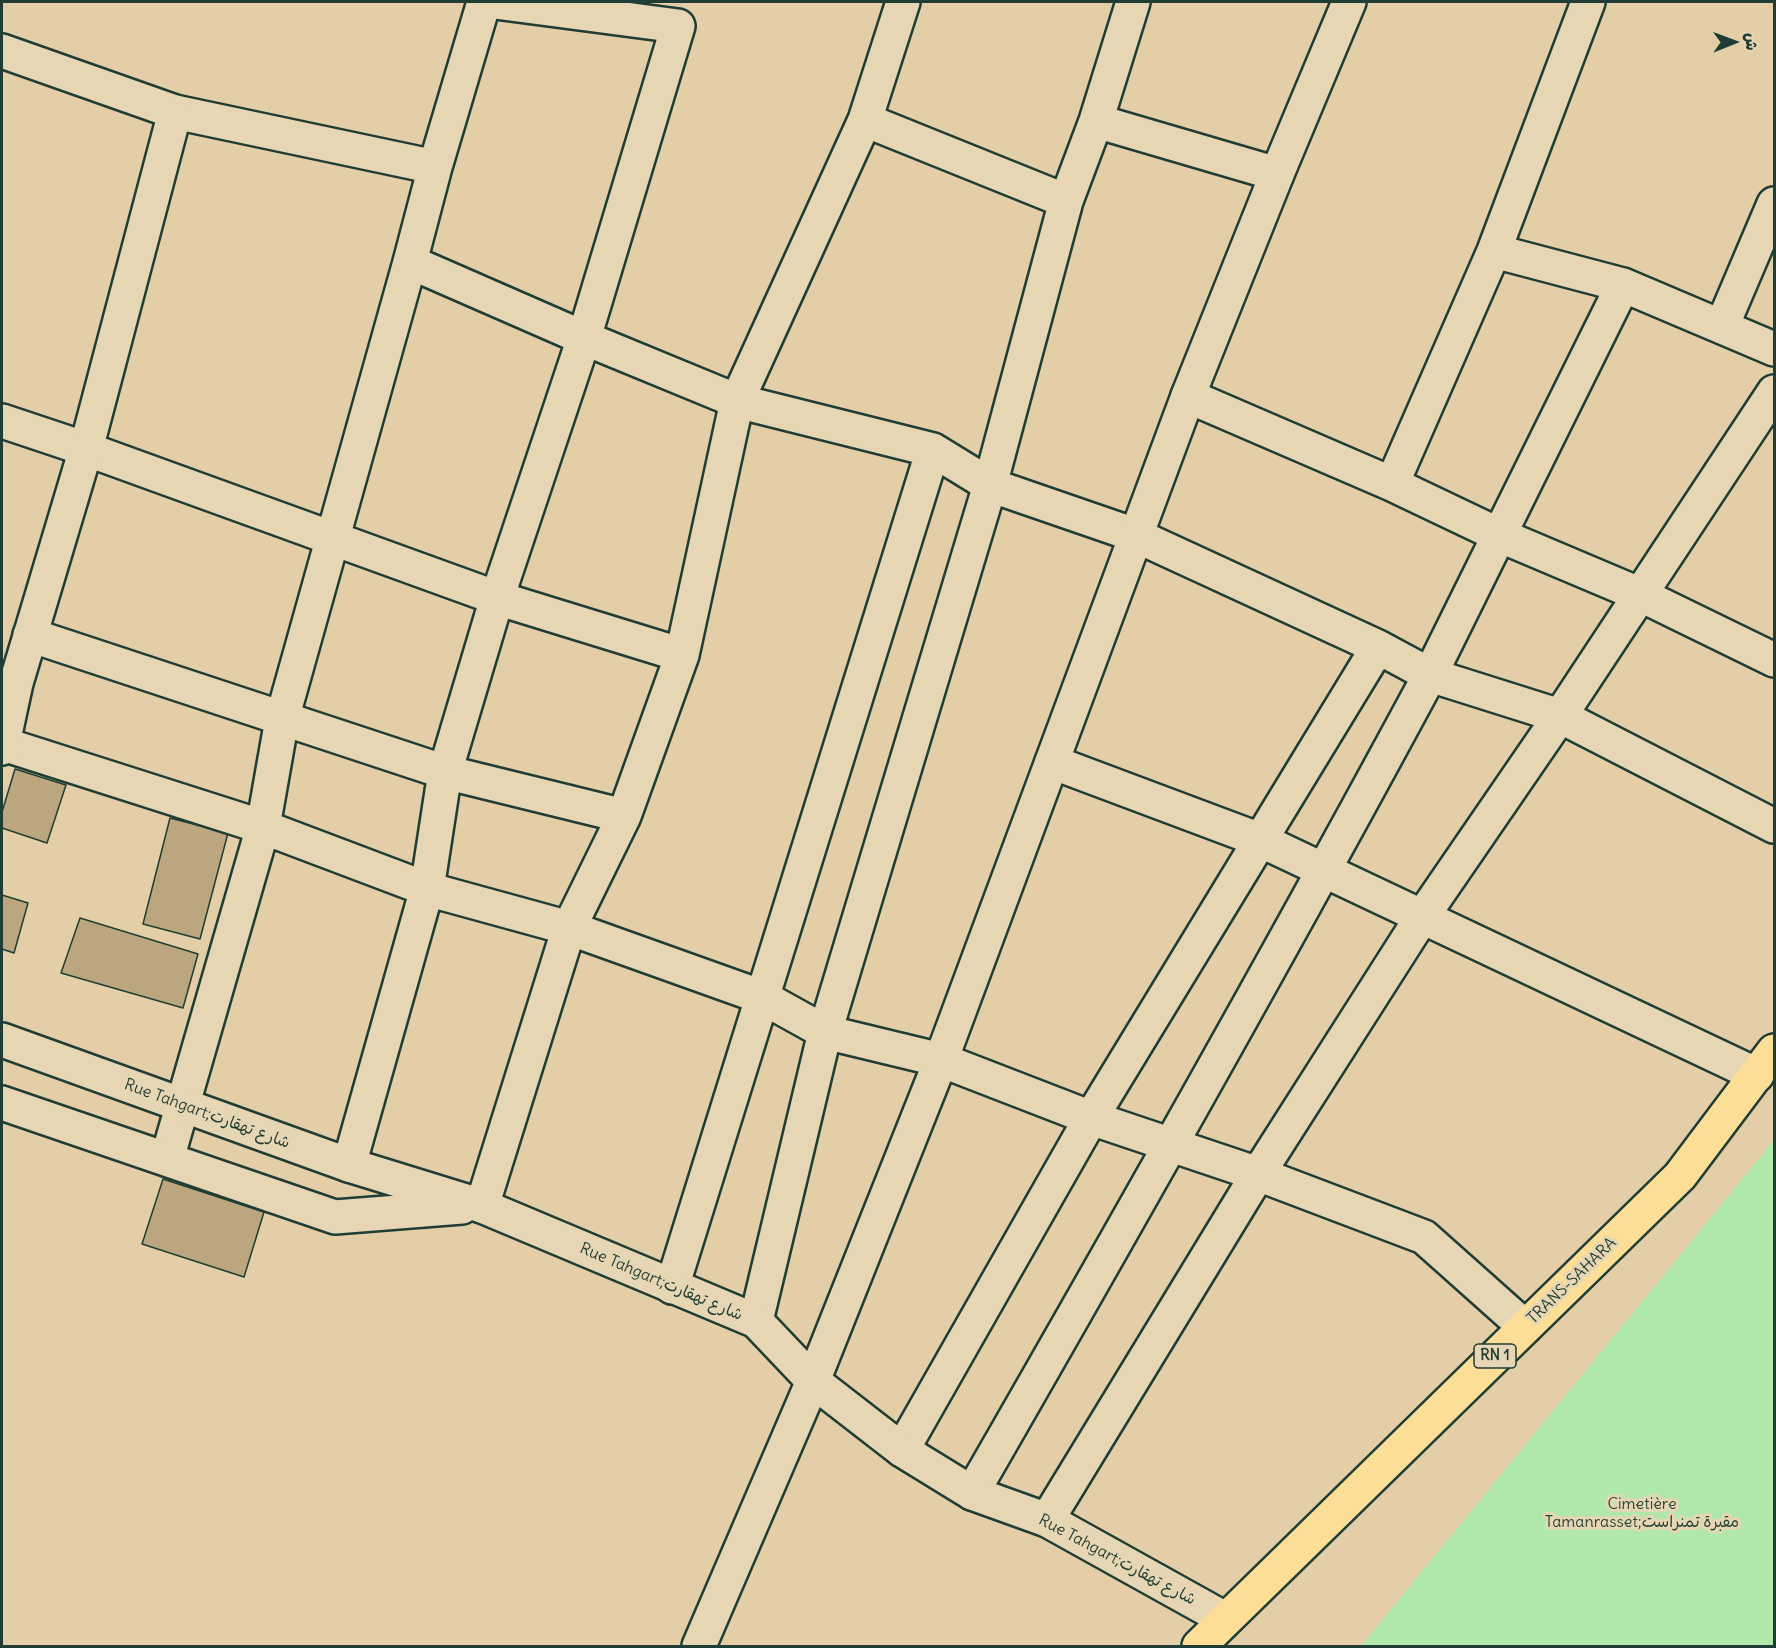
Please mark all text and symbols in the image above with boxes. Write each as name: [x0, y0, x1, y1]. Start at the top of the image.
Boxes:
north arrow: [1704, 12, 1764, 72]
text: ش: [1742, 33, 1762, 51]
street label: Rue Tahgart;شارع تهقارت: [121, 1075, 293, 1153]
street label: TRANS-SAHARA: [1523, 1234, 1621, 1328]
street label: Rue Tahgart;شارع تهقارت: [577, 1239, 745, 1325]
road number: RN 1: [1474, 1344, 1516, 1368]
park label: Cimetière Tamanrasset;مقبرة تمنراست: [1545, 1494, 1739, 1532]
street label: Rue Tahgart;شارع تهقارت: [1035, 1510, 1199, 1610]

